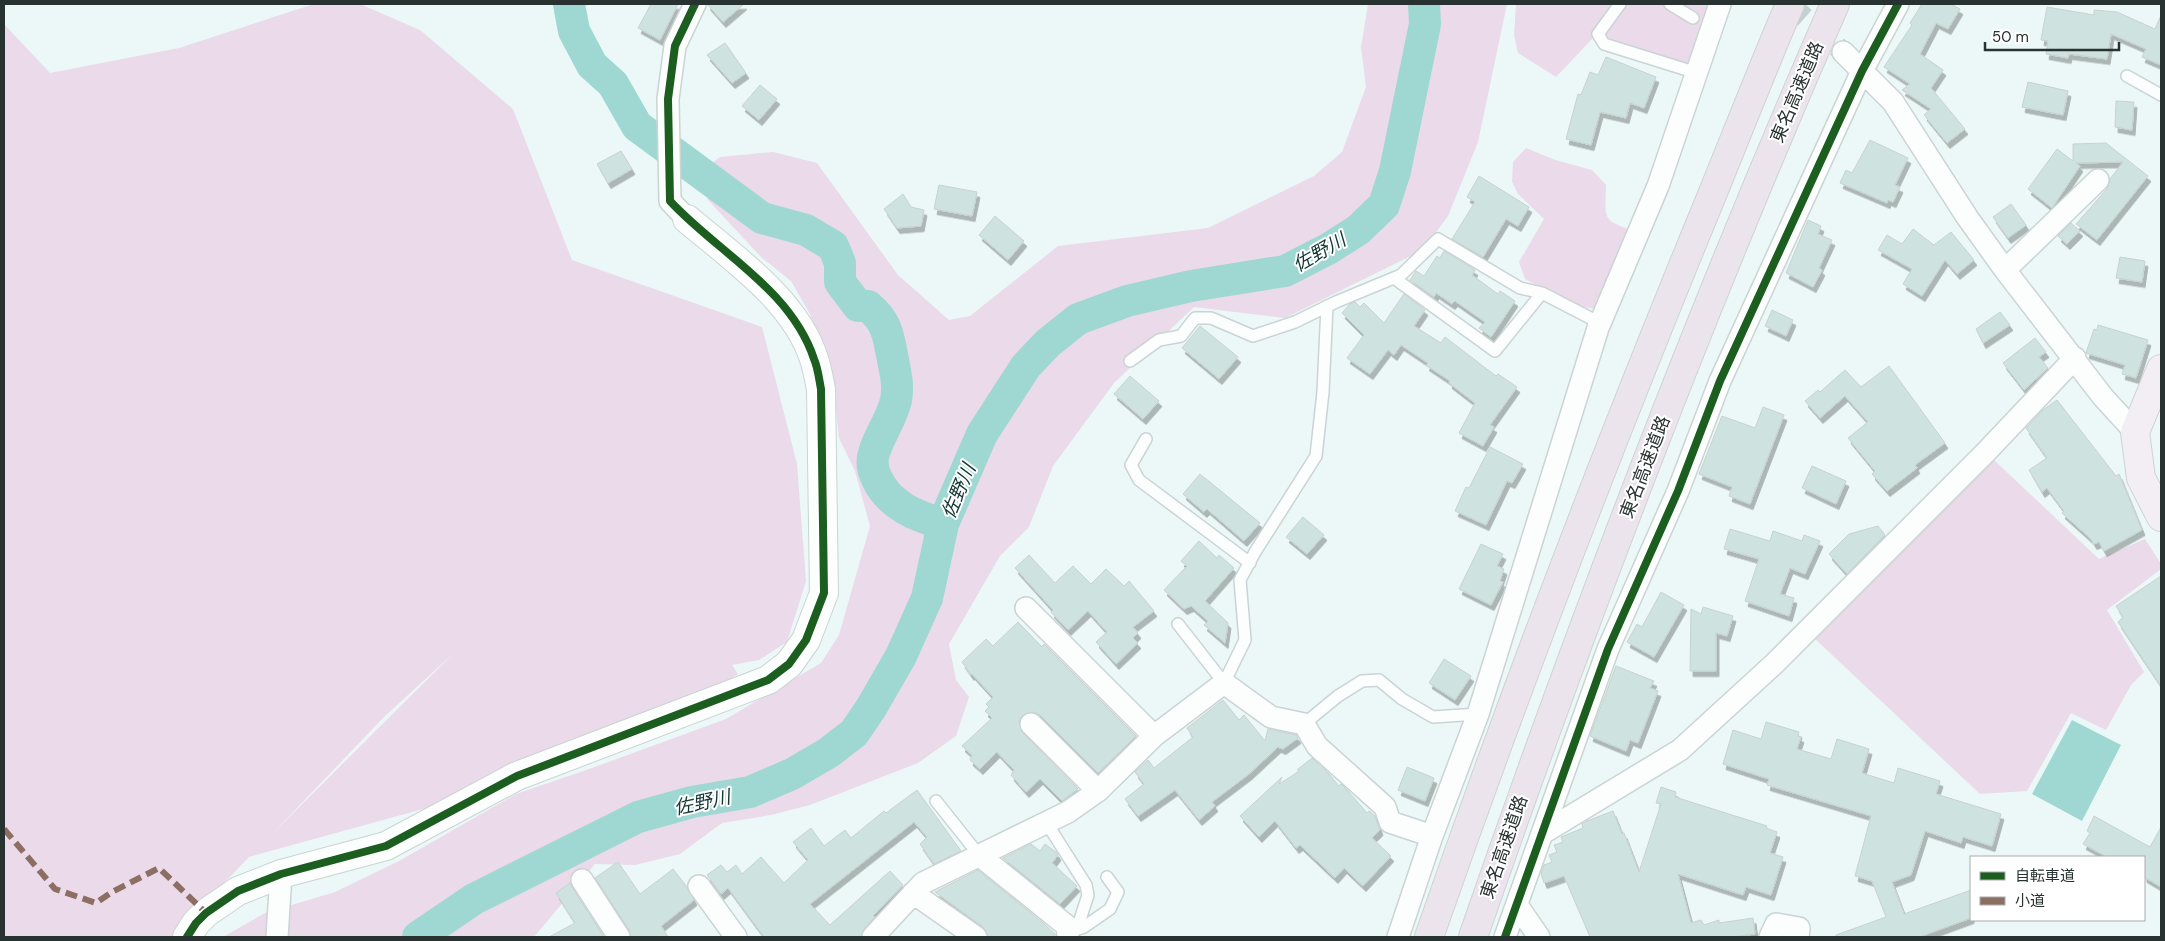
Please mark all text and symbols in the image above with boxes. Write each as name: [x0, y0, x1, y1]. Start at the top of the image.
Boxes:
scale bar: [1985, 20, 2119, 52]
text: 50 m: [1992, 27, 2029, 47]
street label: 東名高速道路: [1765, 38, 1829, 146]
water label: 佐野川: [1288, 226, 1352, 278]
street label: 東名高速道路: [1614, 412, 1676, 522]
water label: 佐野川: [936, 458, 982, 522]
water label: 佐野川: [672, 784, 735, 821]
street label: 東名高速道路: [1475, 792, 1533, 902]
legend: [1970, 856, 2145, 921]
text: 自転車道: [2015, 866, 2075, 886]
text: 小道: [2015, 891, 2045, 911]

